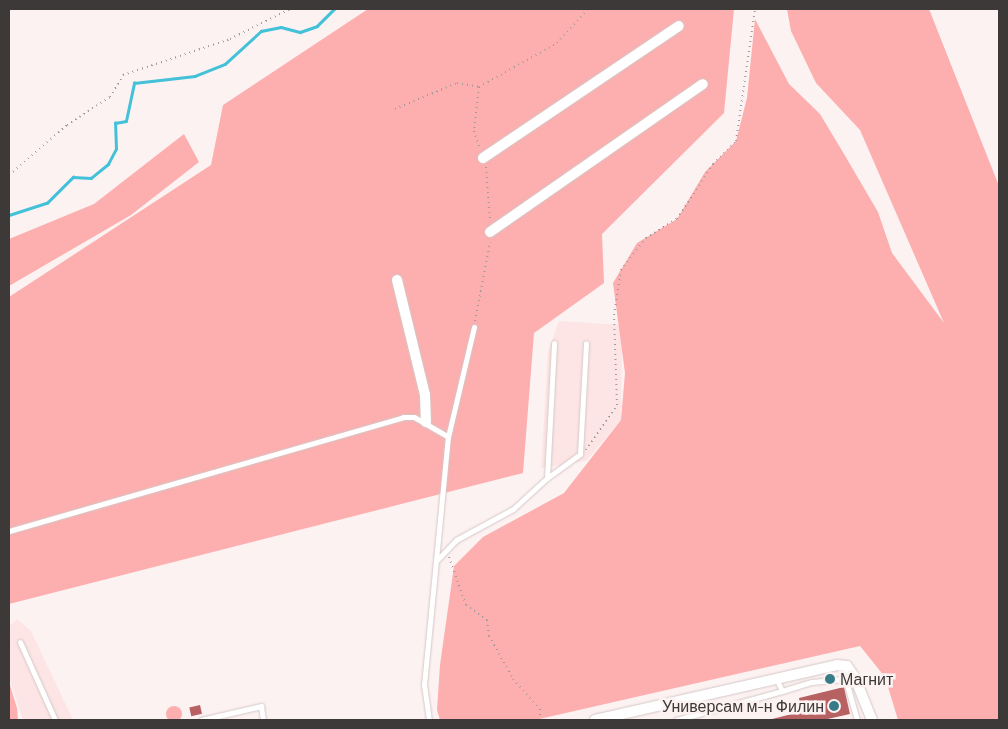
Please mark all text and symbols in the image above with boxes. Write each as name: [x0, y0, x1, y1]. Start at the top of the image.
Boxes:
place label: Магнит: [840, 669, 893, 689]
marker: Магнит: [824, 673, 836, 685]
place label: Универсам м-н Филин: [662, 696, 824, 716]
marker: Универсам м-н Филин: [828, 700, 840, 712]

